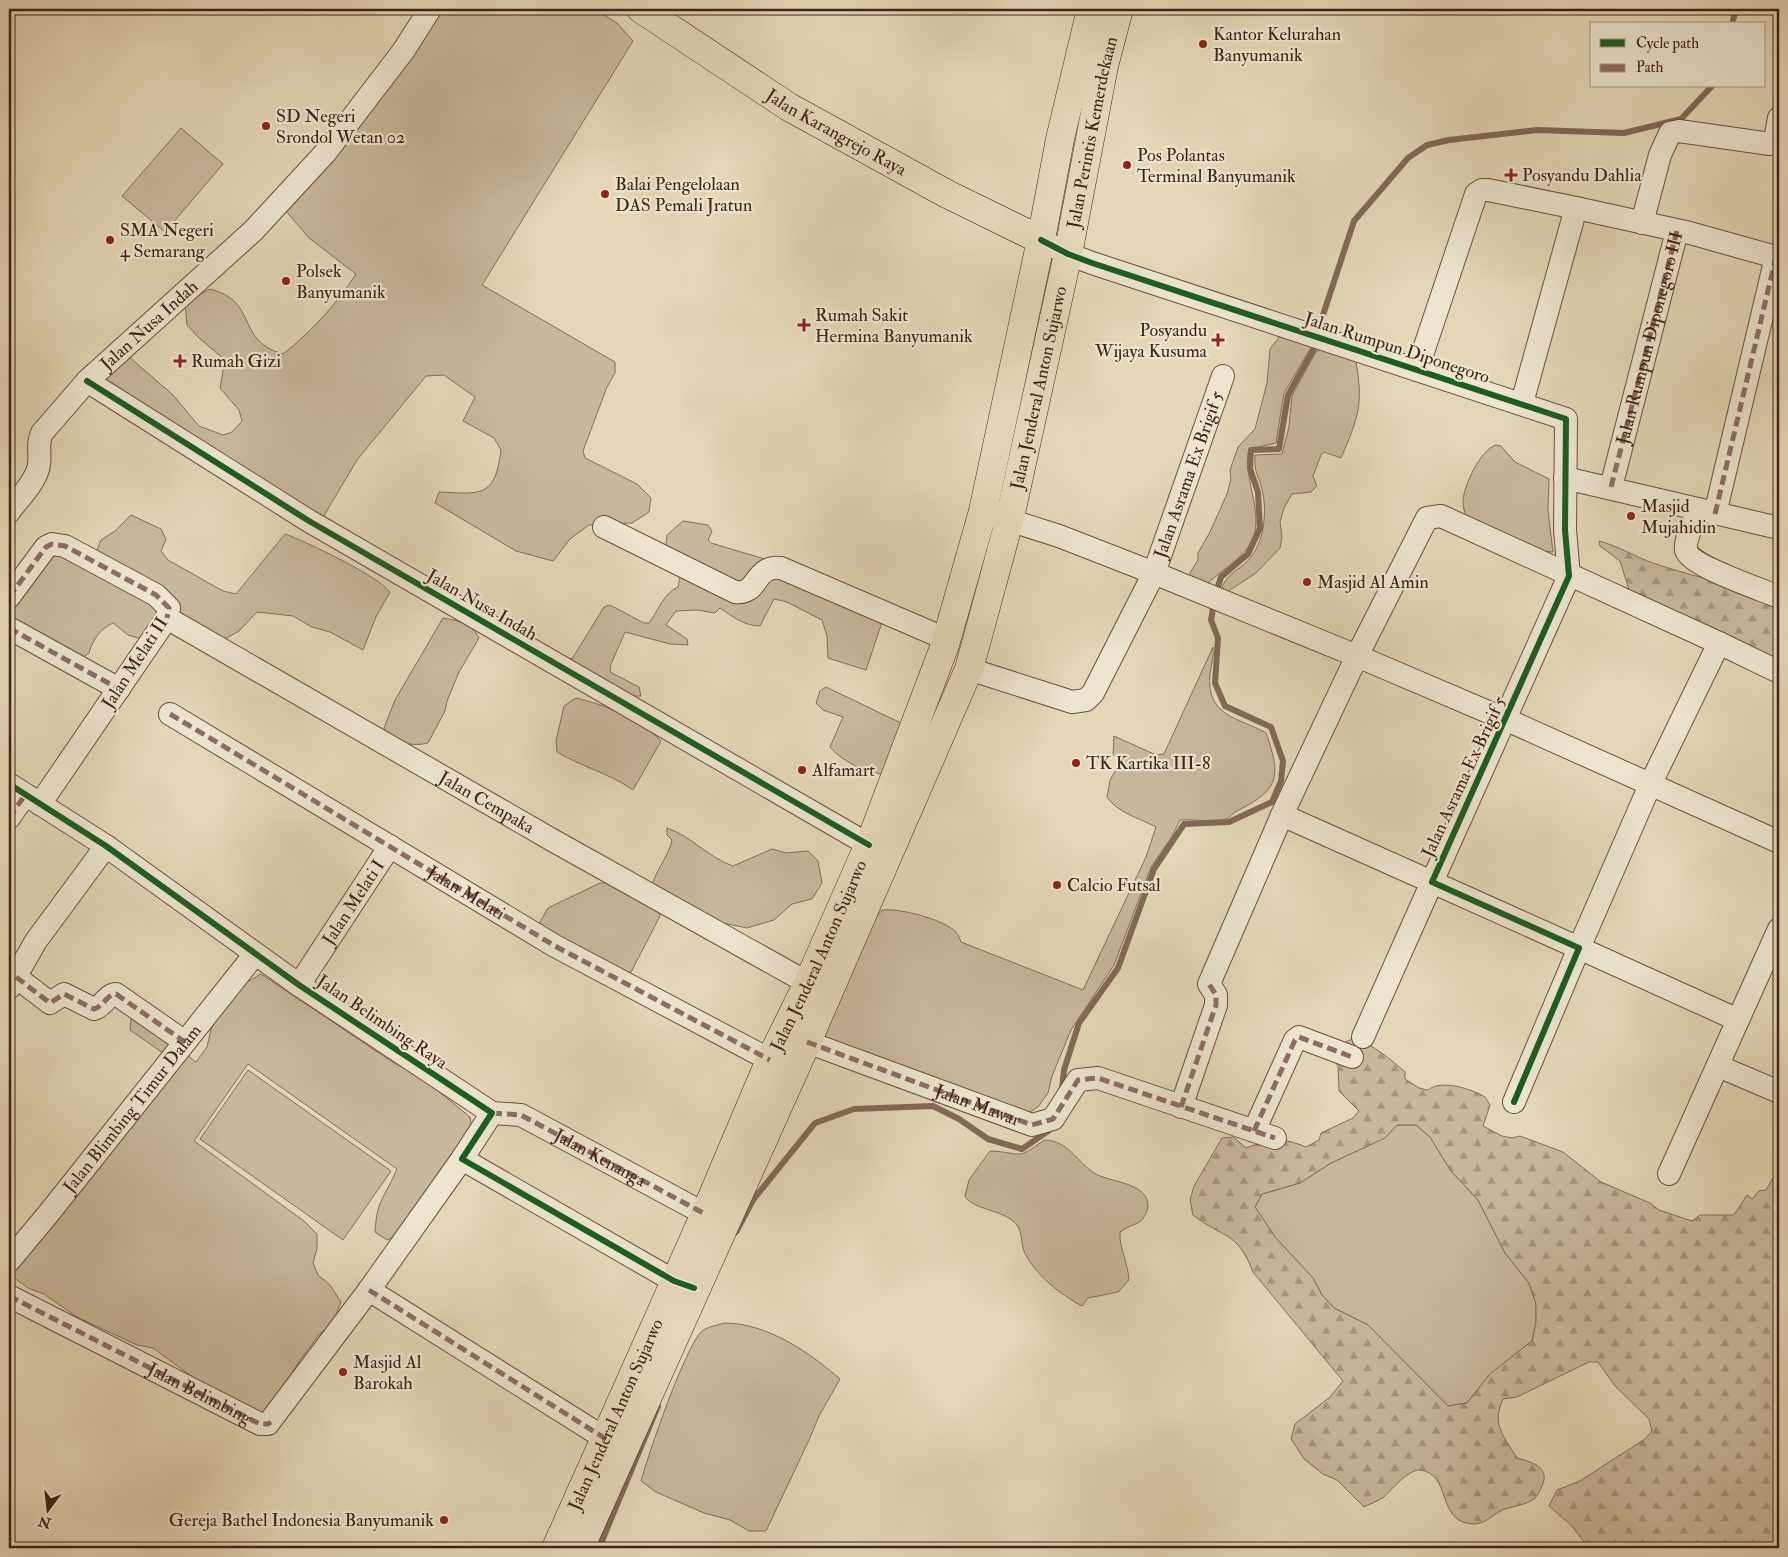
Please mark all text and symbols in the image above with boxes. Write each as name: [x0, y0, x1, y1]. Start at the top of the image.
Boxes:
legend: [1590, 22, 1766, 88]
place label: Kantor Kelurahan Banyumanik: [1213, 23, 1341, 67]
street label: Jalan Perintis Kemerdekaan: [1061, 34, 1123, 231]
text: Cycle path: [1636, 34, 1699, 54]
marker: Kantor Kelurahan Banyumanik: [1197, 38, 1209, 50]
text: Path: [1636, 58, 1663, 77]
street label: Jalan Karangrejo Raya: [761, 83, 911, 181]
place label: SD Negeri Srondol Wetan 02: [276, 105, 405, 149]
marker: SD Negeri Srondol Wetan 02: [260, 120, 272, 132]
place label: Pos Polantas Terminal Banyumanik: [1137, 144, 1296, 188]
marker: Pos Polantas Terminal Banyumanik: [1121, 159, 1133, 171]
place label: Posyandu Dahlia: [1522, 164, 1642, 187]
marker: Posyandu Dahlia: [1504, 168, 1518, 182]
place label: Balai Pengelolaan DAS Pemali Jratun: [615, 173, 752, 217]
marker: Balai Pengelolaan DAS Pemali Jratun: [599, 188, 611, 200]
place label: SMA Negeri 4 Semarang: [120, 219, 214, 263]
street label: Jalan Rumpun Diponegoro III: [1611, 229, 1688, 448]
marker: SMA Negeri 4 Semarang: [104, 234, 116, 246]
place label: Polsek Banyumanik: [296, 260, 386, 304]
street label: Jalan Nusa Indah: [94, 275, 203, 376]
marker: Polsek Banyumanik: [280, 275, 292, 287]
street label: Jalan Jenderal Anton Sujarwo: [1005, 284, 1072, 493]
place label: Rumah Sakit Hermina Banyumanik: [815, 304, 973, 348]
street label: Jalan Rumpun Diponegoro: [1300, 307, 1493, 389]
marker: Rumah Sakit Hermina Banyumanik: [797, 318, 811, 332]
place label: Posyandu Wijaya Kusuma: [1094, 319, 1208, 363]
marker: Posyandu Wijaya Kusuma: [1211, 333, 1225, 347]
place label: Rumah Gizi: [191, 350, 281, 373]
marker: Rumah Gizi: [173, 354, 187, 368]
street label: Jalan Asrama Ex Brigif 5: [1148, 388, 1228, 562]
place label: Masjid Mujahidin: [1641, 495, 1716, 539]
marker: Masjid Mujahidin: [1625, 510, 1637, 522]
street label: Jalan Nusa Indah: [422, 564, 542, 646]
place label: Masjid Al Amin: [1317, 571, 1429, 594]
marker: Masjid Al Amin: [1301, 576, 1313, 588]
street label: Jalan Melati II: [96, 613, 173, 714]
street label: Jalan Asrama Ex Brigif 5: [1416, 693, 1512, 862]
place label: TK Kartika III-8: [1086, 752, 1211, 775]
marker: TK Kartika III-8: [1070, 757, 1082, 769]
place label: Alfamart: [811, 759, 875, 782]
marker: Alfamart: [796, 764, 808, 776]
street label: Jalan Cempaka: [434, 765, 539, 839]
street label: Jalan Melati I: [316, 855, 390, 950]
street label: Jalan Jenderal Anton Sujarwo: [764, 856, 872, 1056]
street label: Jalan Melati: [422, 860, 510, 925]
place label: Calcio Futsal: [1067, 874, 1161, 897]
marker: Calcio Futsal: [1051, 879, 1063, 891]
street label: Jalan Belimbing Raya: [311, 969, 452, 1075]
street label: Jalan Blimbing Timur Dalam: [57, 1019, 206, 1198]
street label: Jalan Mawar: [931, 1078, 1024, 1131]
street label: Jalan Kenanga: [549, 1123, 651, 1192]
street label: Jalan Jenderal Anton Sujarwo: [562, 1315, 668, 1515]
place label: Masjid Al Barokah: [353, 1351, 422, 1395]
street label: Jalan Belimbing: [143, 1357, 257, 1430]
marker: Masjid Al Barokah: [337, 1366, 349, 1378]
north arrow: [22, 1484, 72, 1534]
place label: Gereja Bathel Indonesia Banyumanik: [169, 1509, 434, 1532]
text: N: [36, 1512, 54, 1532]
marker: Gereja Bathel Indonesia Banyumanik: [438, 1514, 450, 1526]

